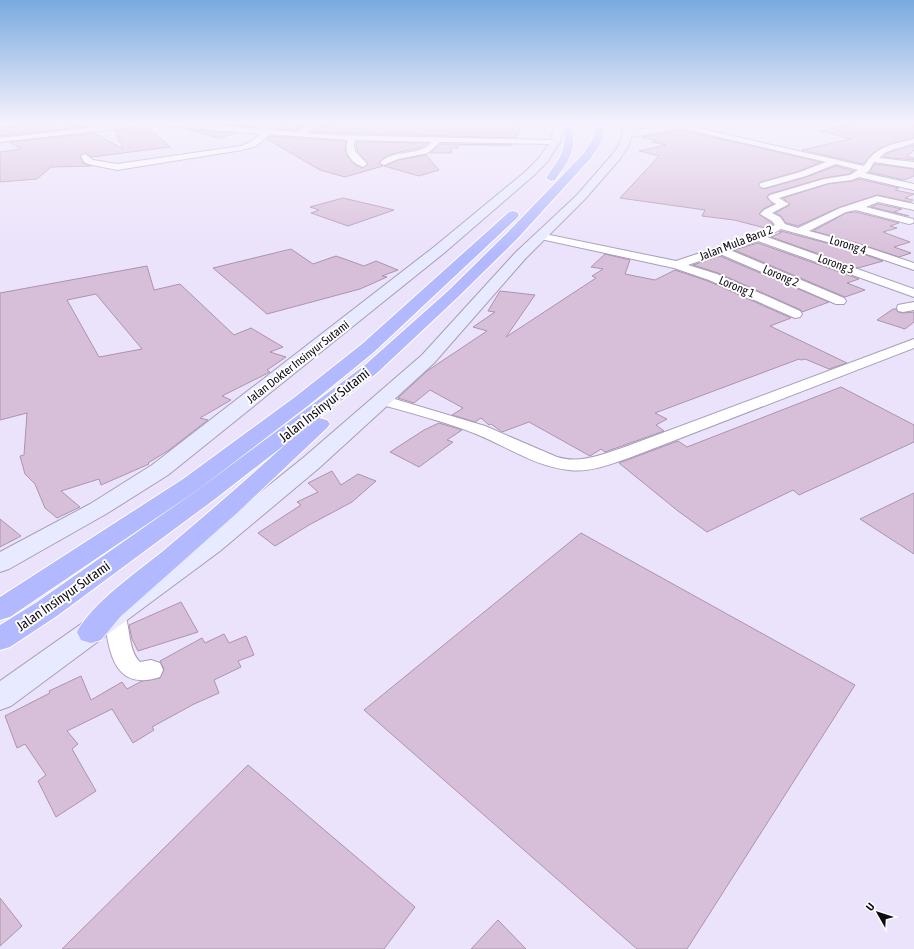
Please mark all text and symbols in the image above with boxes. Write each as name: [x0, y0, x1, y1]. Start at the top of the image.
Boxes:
street label: Jalan Mula Baru 2: [697, 223, 775, 263]
street label: Lorong 4: [828, 233, 868, 257]
street label: Lorong 3: [816, 251, 856, 277]
street label: Lorong 2: [761, 262, 801, 290]
street label: Lorong 1: [717, 273, 757, 301]
street label: Jalan Dokter Insinyur Sutami: [244, 318, 352, 406]
street label: Jalan Insinyur Sutami: [276, 365, 372, 445]
street label: Jalan Insinyur Sutami: [13, 558, 113, 634]
north arrow: [858, 893, 898, 933]
text: U: [864, 900, 877, 913]

